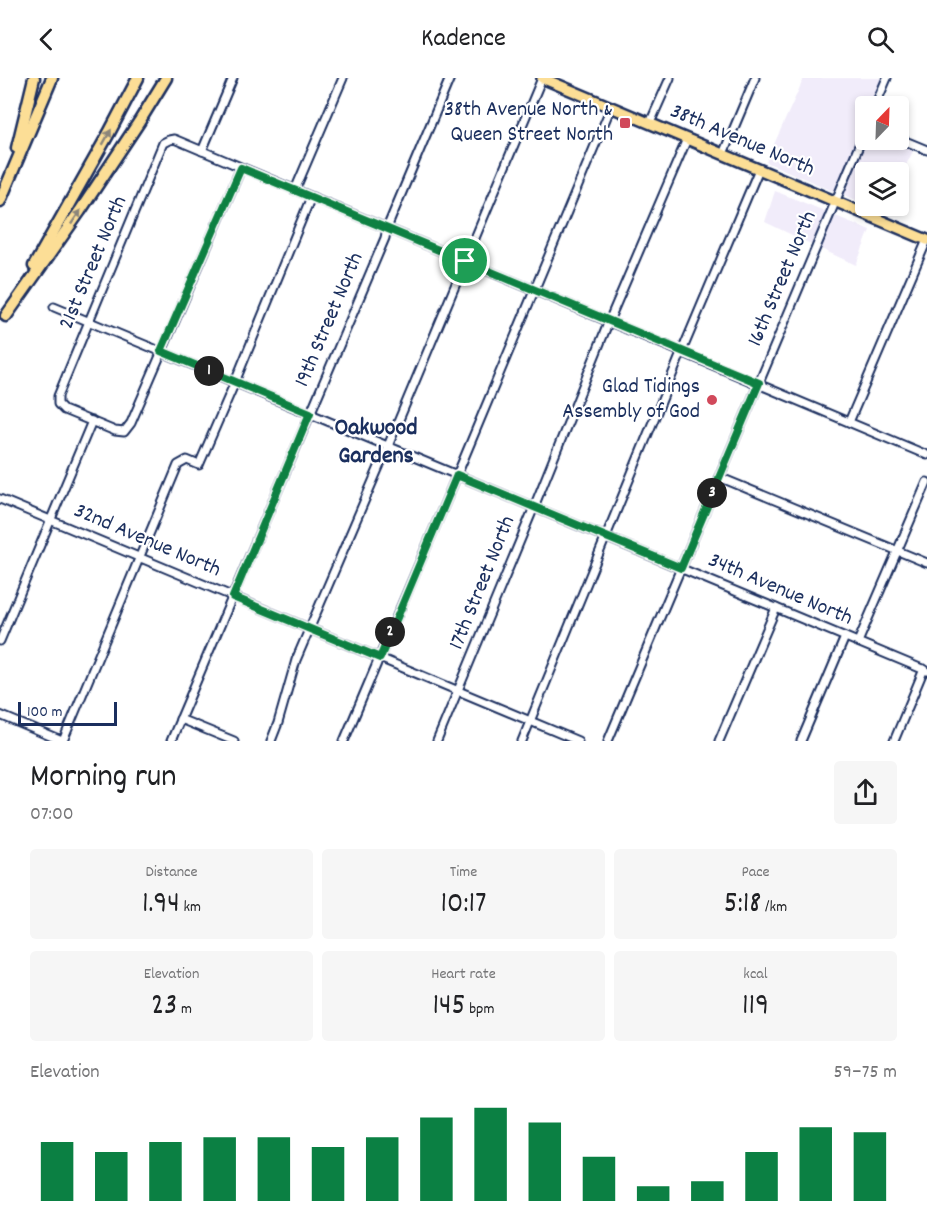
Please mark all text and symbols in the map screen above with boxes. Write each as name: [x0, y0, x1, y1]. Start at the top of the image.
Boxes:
text: Kadence: [421, 20, 506, 59]
icon: back: [30, 23, 63, 56]
icon: search: [864, 23, 897, 56]
place label: 38th Avenue North & Queen Street North: [444, 95, 613, 151]
north arrow: [855, 96, 909, 150]
map controls: [855, 96, 909, 216]
street label: 38th Avenue North: [665, 97, 819, 185]
marker: 38th Avenue North & Queen Street North: [618, 116, 632, 130]
one-way arrow: [101, 129, 112, 145]
button: layers: [855, 162, 909, 216]
street label: 21st Street North: [52, 191, 136, 335]
street label: 16th Street North: [741, 207, 825, 351]
one-way arrow: [70, 209, 82, 225]
pin: [439, 235, 490, 286]
icon: arrive: [448, 244, 481, 277]
street label: 19th Street North: [288, 248, 372, 392]
pin: 1: [194, 356, 224, 386]
text: 1: [207, 359, 211, 382]
place label: Glad Tidings Assembly of God: [562, 372, 700, 428]
marker: Glad Tidings Assembly of God: [705, 393, 719, 407]
district label: Oakwood Gardens: [335, 412, 417, 474]
pin: 3: [697, 478, 727, 508]
text: 3: [708, 481, 716, 504]
street label: 32nd Avenue North: [69, 496, 225, 586]
street label: 17th Street North: [442, 511, 524, 655]
street label: 34th Avenue North: [703, 546, 857, 634]
pin: 2: [375, 617, 405, 647]
text: 2: [387, 620, 394, 643]
scale bar: [18, 699, 117, 726]
text: 100 m: [27, 701, 63, 724]
text: Morning run: [30, 755, 177, 802]
button: share: [834, 761, 897, 824]
text: 07:00: [30, 801, 74, 829]
text: Distance: [145, 861, 198, 884]
text: Time: [450, 861, 477, 884]
text: Pace: [741, 861, 770, 884]
text: 1.94: [142, 884, 180, 927]
text: 10:17: [441, 884, 486, 927]
text: 5:18: [724, 884, 761, 927]
text: km: [180, 896, 201, 919]
text: /km: [761, 896, 787, 919]
text: Elevation: [144, 963, 199, 986]
text: Heart rate: [431, 963, 496, 986]
text: kcal: [743, 963, 768, 986]
text: 23: [151, 986, 177, 1029]
text: 145: [433, 986, 465, 1029]
text: 119: [742, 986, 769, 1029]
text: m: [177, 998, 192, 1021]
text: bpm: [465, 998, 494, 1021]
text: Elevation: [30, 1059, 100, 1087]
text: 59–75 m: [833, 1059, 897, 1087]

